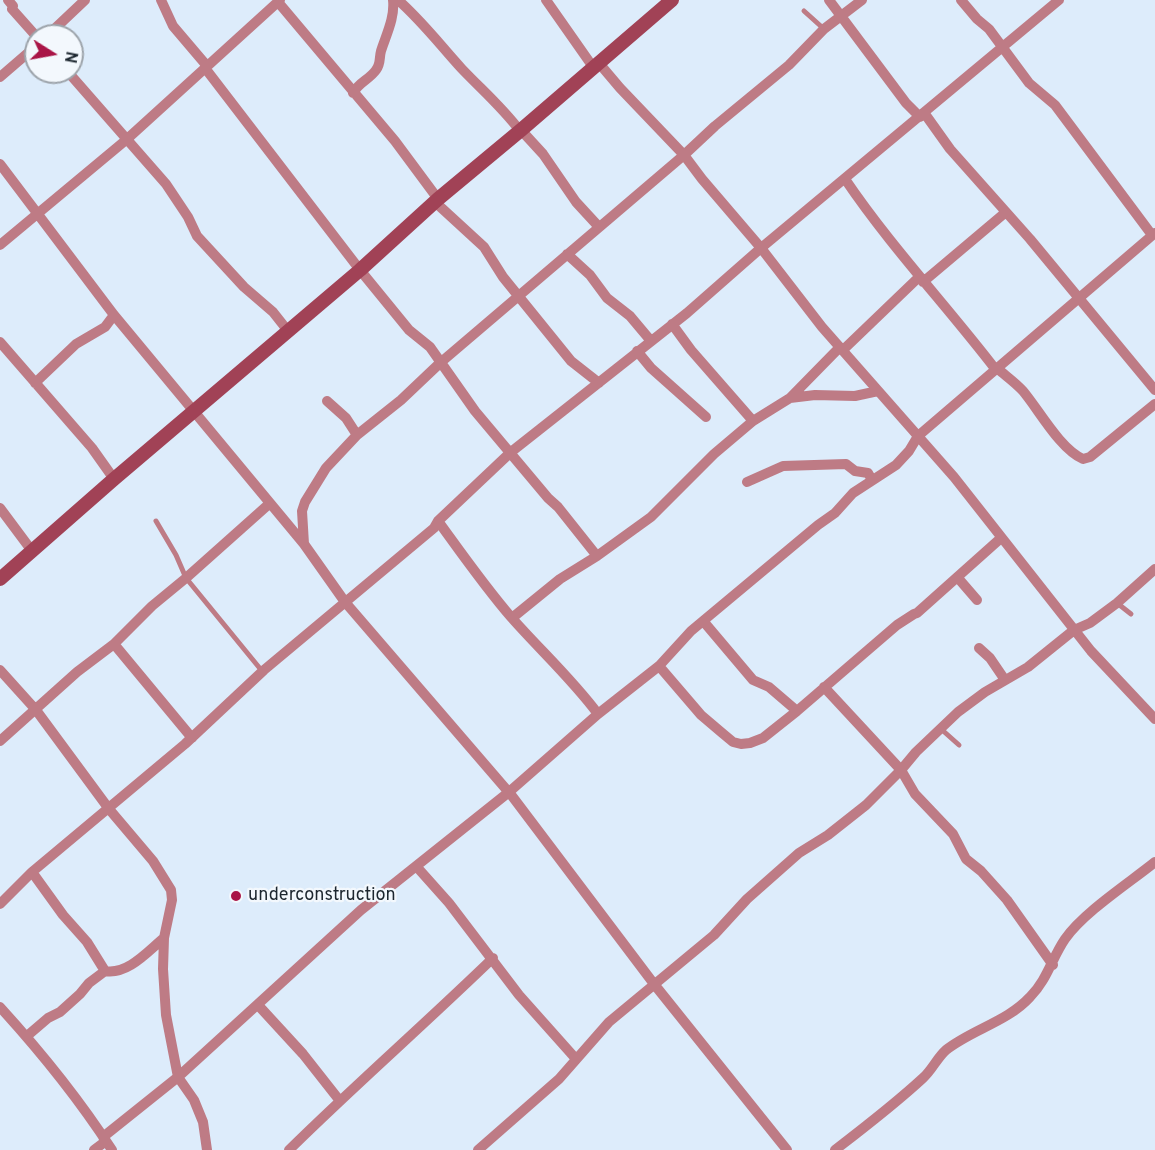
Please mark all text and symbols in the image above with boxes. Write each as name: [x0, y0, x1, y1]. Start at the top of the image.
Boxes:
north arrow: [24, 24, 84, 84]
text: N: [59, 50, 81, 65]
place label: underconstruction: [248, 885, 396, 907]
marker: underconstruction: [229, 889, 243, 903]

